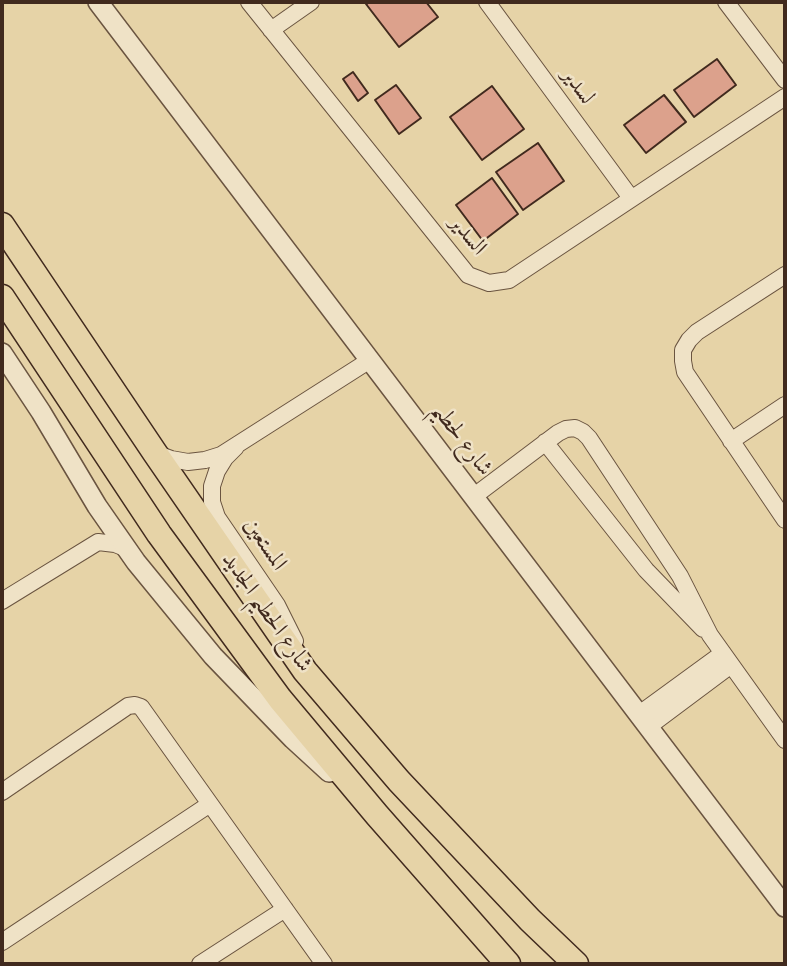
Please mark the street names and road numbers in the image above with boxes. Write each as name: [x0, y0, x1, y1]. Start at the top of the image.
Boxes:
street label: لسدير: [554, 63, 600, 111]
street label: السدير: [442, 210, 492, 262]
street label: شارع لحطيم: [424, 398, 498, 482]
street label: المستعين: [236, 513, 292, 577]
street label: شارع الحطيم الجديد: [215, 548, 317, 678]

